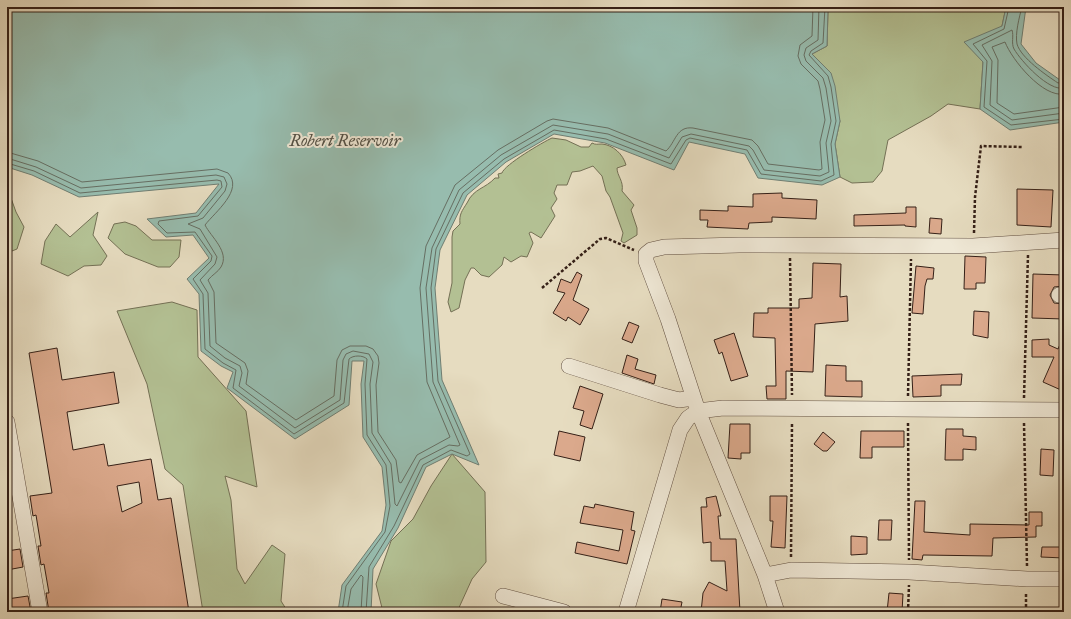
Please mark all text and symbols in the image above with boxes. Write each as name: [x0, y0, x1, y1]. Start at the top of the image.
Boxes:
water label: Robert Reservoir: [288, 130, 401, 151]

